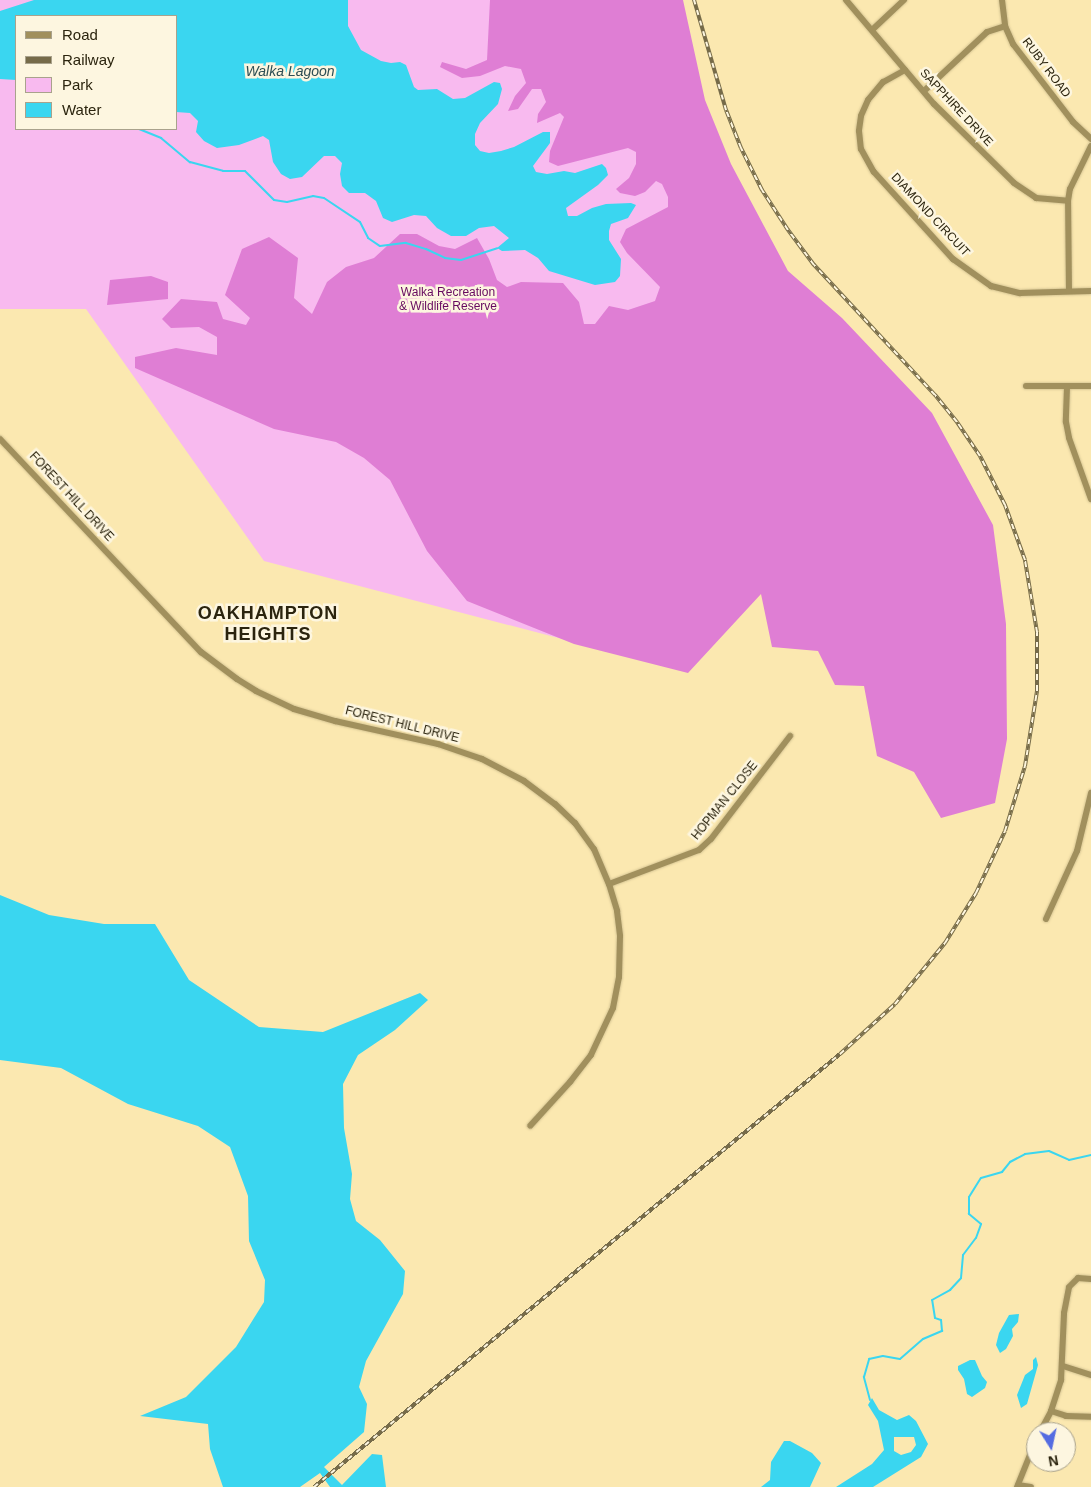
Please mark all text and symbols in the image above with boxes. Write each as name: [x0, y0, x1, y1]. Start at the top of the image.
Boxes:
legend: [15, 15, 178, 130]
text: Road: [62, 26, 98, 43]
street label: RUBY ROAD: [1019, 35, 1073, 101]
text: Railway: [62, 51, 115, 68]
water label: Walka Lagoon: [245, 63, 335, 79]
street label: SAPPHIRE DRIVE: [916, 66, 996, 150]
text: Park: [62, 76, 93, 93]
text: Water: [62, 101, 101, 118]
street label: DIAMOND CIRCUIT: [888, 170, 972, 260]
park label: Walka Recreation & Wildlife Reserve: [399, 286, 497, 314]
street label: FOREST HILL DRIVE: [26, 449, 116, 545]
district label: OAKHAMPTON HEIGHTS: [196, 603, 340, 646]
street label: FOREST HILL DRIVE: [343, 704, 461, 746]
street label: HOPMAN CLOSE: [689, 759, 761, 843]
north arrow: [1026, 1422, 1076, 1472]
text: N: [1047, 1452, 1060, 1470]

